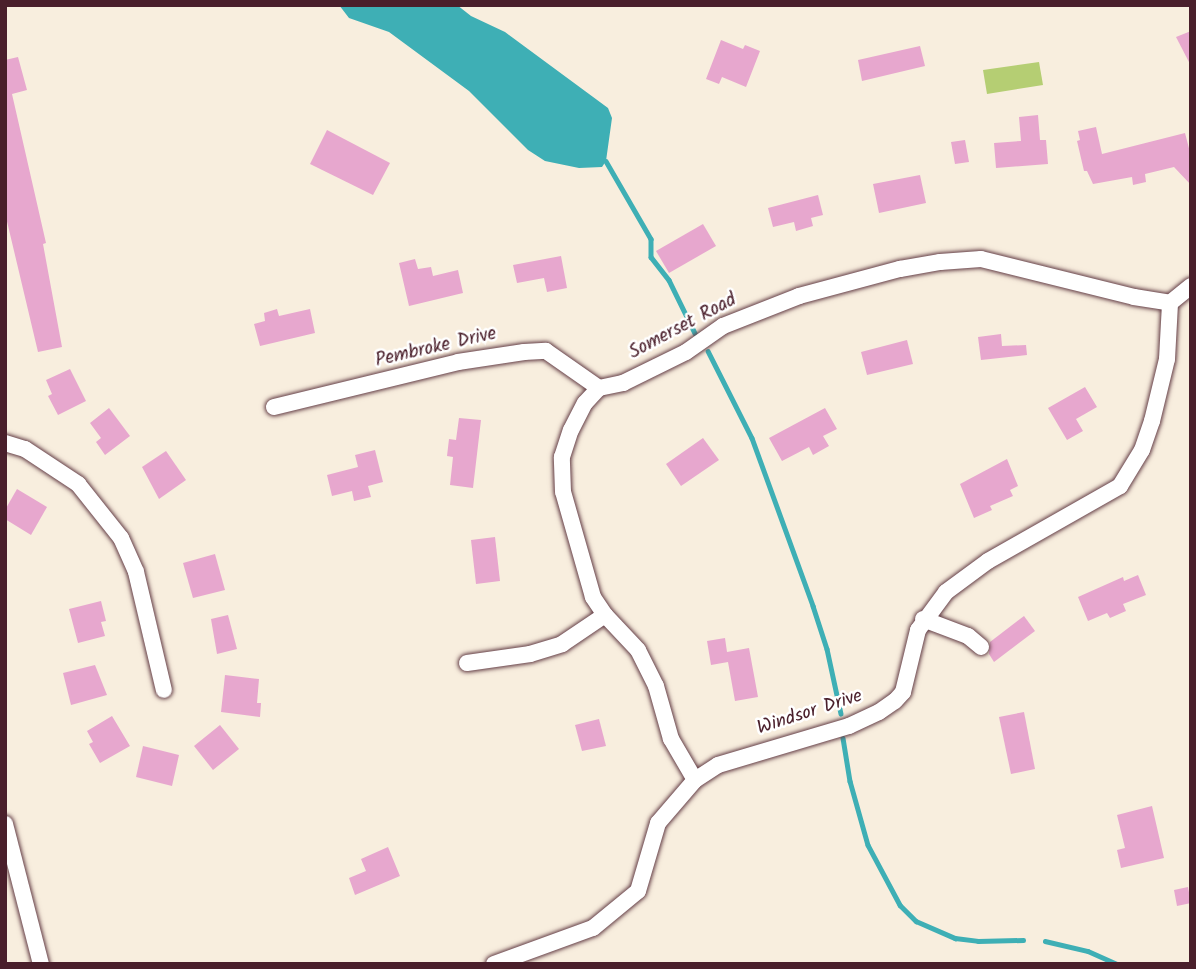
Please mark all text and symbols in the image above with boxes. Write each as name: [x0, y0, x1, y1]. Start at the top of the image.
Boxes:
street label: Somerset Road: [625, 289, 741, 365]
street label: Pembroke Drive: [373, 323, 499, 373]
street label: Windsor Drive: [755, 685, 865, 741]

